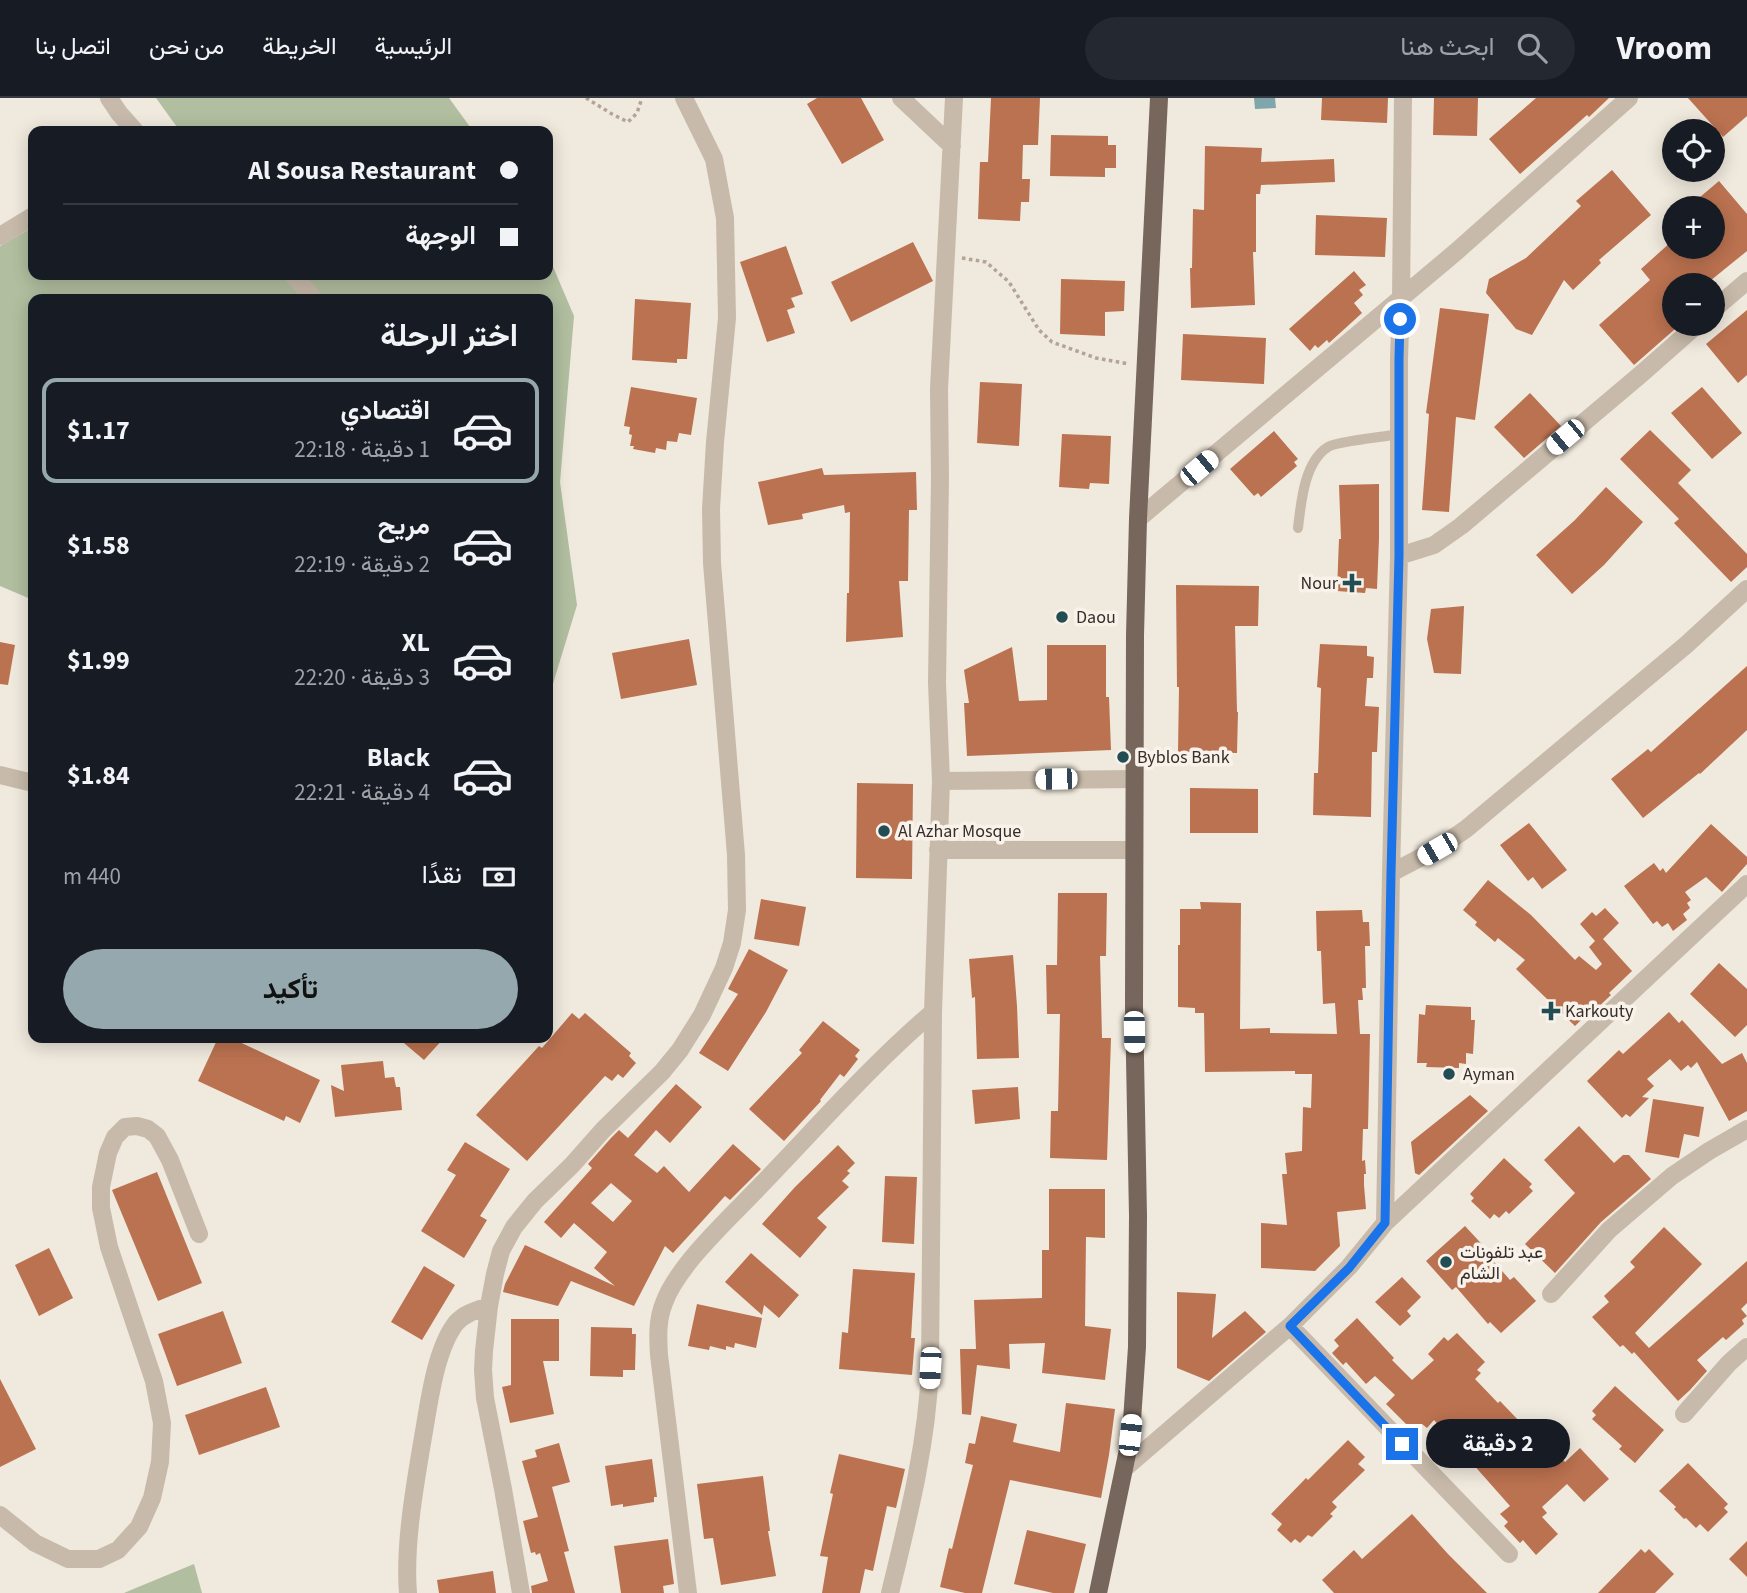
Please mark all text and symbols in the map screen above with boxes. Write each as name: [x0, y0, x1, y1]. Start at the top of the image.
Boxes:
search box: [1085, 17, 1575, 80]
text: Vroom: [1617, 25, 1712, 72]
text: ابحث هنا: [1400, 28, 1495, 65]
text: اتصل بنا: [35, 29, 111, 64]
text: من نحن: [149, 29, 224, 64]
text: الخريطة: [262, 29, 337, 64]
text: الرئيسية: [375, 29, 452, 64]
icon: search: [1513, 29, 1551, 67]
map controls: [1662, 119, 1725, 336]
button: locate: [1662, 119, 1725, 182]
text: Al Sousa Restaurant: [248, 152, 476, 189]
button: +: [1662, 196, 1725, 259]
text: الوجهة: [405, 217, 476, 254]
button: −: [1662, 273, 1725, 336]
route start: [1384, 303, 1416, 335]
text: اختر الرحلة: [380, 313, 518, 359]
text: اقتصادي: [341, 392, 430, 429]
icon: car: [451, 399, 514, 462]
text: $1.17: [67, 412, 130, 449]
car: [1543, 415, 1588, 459]
text: 1 دقيقة · 22:18: [294, 433, 430, 466]
car: [1177, 446, 1222, 490]
text: مريح: [378, 507, 430, 544]
icon: car: [451, 514, 514, 577]
text: $1.58: [67, 527, 130, 564]
text: 2 دقيقة · 22:19: [294, 548, 430, 581]
place label: Nour: [1301, 571, 1339, 596]
marker: Nour: [1344, 575, 1360, 591]
place label: Daou: [1076, 605, 1116, 630]
marker: Daou: [1054, 609, 1070, 625]
text: XL: [402, 624, 430, 661]
icon: car: [451, 629, 514, 692]
text: $1.99: [67, 642, 130, 679]
text: 3 دقيقة · 22:20: [294, 661, 430, 694]
text: Black: [367, 739, 430, 776]
icon: car: [451, 744, 514, 807]
place label: Byblos Bank: [1137, 745, 1230, 770]
marker: Byblos Bank: [1115, 749, 1131, 765]
text: $1.84: [67, 757, 130, 794]
car: [1035, 768, 1078, 790]
text: 4 دقيقة · 22:21: [294, 776, 430, 809]
place label: Al Azhar Mosque: [898, 819, 1021, 844]
marker: Al Azhar Mosque: [876, 823, 892, 839]
car: [1414, 829, 1461, 869]
text: نقدًا: [422, 856, 462, 893]
icon: cash: [480, 858, 518, 896]
text: 440 m: [63, 860, 121, 893]
button: تأكيد: [63, 949, 518, 1029]
place label: Karkouty: [1565, 999, 1634, 1024]
marker: Karkouty: [1543, 1003, 1559, 1019]
car: [1124, 1011, 1145, 1053]
place label: Ayman: [1463, 1062, 1515, 1087]
marker: Ayman: [1441, 1066, 1457, 1082]
place label: عبد تلفونات الشام: [1460, 1240, 1543, 1286]
marker: عبد تلفونات الشام: [1438, 1254, 1454, 1270]
car: [919, 1346, 942, 1390]
car: [1118, 1413, 1143, 1457]
callout: 2 دقيقة: [1426, 1420, 1570, 1468]
text: 2 دقيقة: [1463, 1427, 1534, 1460]
route end: [1386, 1428, 1418, 1460]

